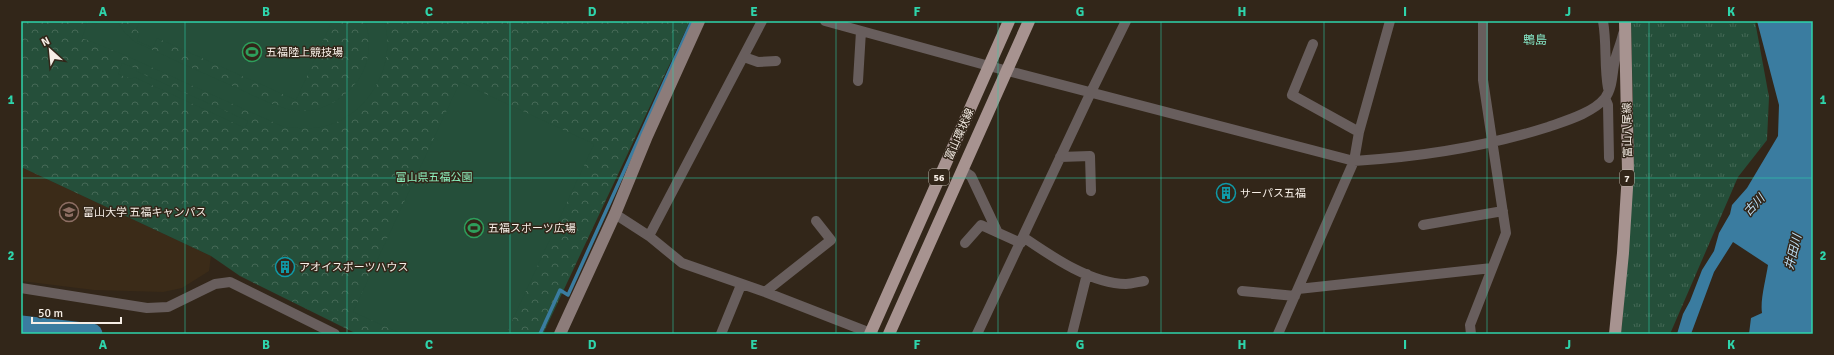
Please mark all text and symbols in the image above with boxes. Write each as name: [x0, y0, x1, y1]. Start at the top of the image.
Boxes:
text: A: [99, 4, 108, 20]
text: B: [262, 4, 270, 20]
text: C: [425, 4, 433, 20]
text: D: [588, 4, 597, 20]
text: E: [750, 4, 758, 20]
text: F: [914, 4, 921, 20]
text: G: [1076, 4, 1084, 20]
text: H: [1238, 4, 1246, 20]
text: I: [1403, 4, 1407, 20]
text: J: [1565, 4, 1571, 20]
text: K: [1727, 4, 1735, 20]
north arrow: [30, 30, 70, 70]
district label: 鵯島: [1523, 33, 1547, 48]
text: N: [39, 34, 52, 49]
sports icon: 五福陸上競技場: [241, 41, 263, 63]
place label: 五福陸上競技場: [266, 46, 343, 59]
text: 1: [7, 92, 15, 108]
text: 1: [1819, 92, 1827, 108]
street label: 富山八尾線: [1621, 102, 1634, 158]
street label: 富山環状線: [942, 106, 977, 162]
road number: 56: [929, 169, 949, 185]
road number: 7: [1620, 170, 1634, 186]
park label: 富山県五福公園: [396, 171, 473, 184]
building icon: サーパス五福: [1215, 182, 1237, 204]
place label: サーパス五福: [1240, 187, 1306, 200]
water label: 古川: [1741, 190, 1769, 219]
school or university icon: 富山大学 五福キャンパス: [58, 201, 80, 223]
place label: 富山大学 五福キャンパス: [83, 206, 206, 219]
sports icon: 五福スポーツ広場: [463, 217, 485, 239]
place label: 五福スポーツ広場: [488, 222, 576, 235]
water label: 井田川: [1782, 231, 1806, 271]
text: 2: [7, 248, 15, 264]
text: 2: [1819, 248, 1827, 264]
building icon: アオイスポーツハウス: [274, 256, 296, 278]
place label: アオイスポーツハウス: [299, 261, 408, 274]
scale bar: [32, 299, 121, 325]
text: 50 m: [38, 306, 63, 321]
text: A: [99, 337, 108, 353]
text: B: [262, 337, 270, 353]
text: C: [425, 337, 433, 353]
text: D: [588, 337, 597, 353]
text: E: [750, 337, 758, 353]
text: F: [914, 337, 921, 353]
text: G: [1076, 337, 1084, 353]
text: H: [1238, 337, 1246, 353]
text: I: [1403, 337, 1407, 353]
text: J: [1565, 337, 1571, 353]
text: K: [1727, 337, 1735, 353]

